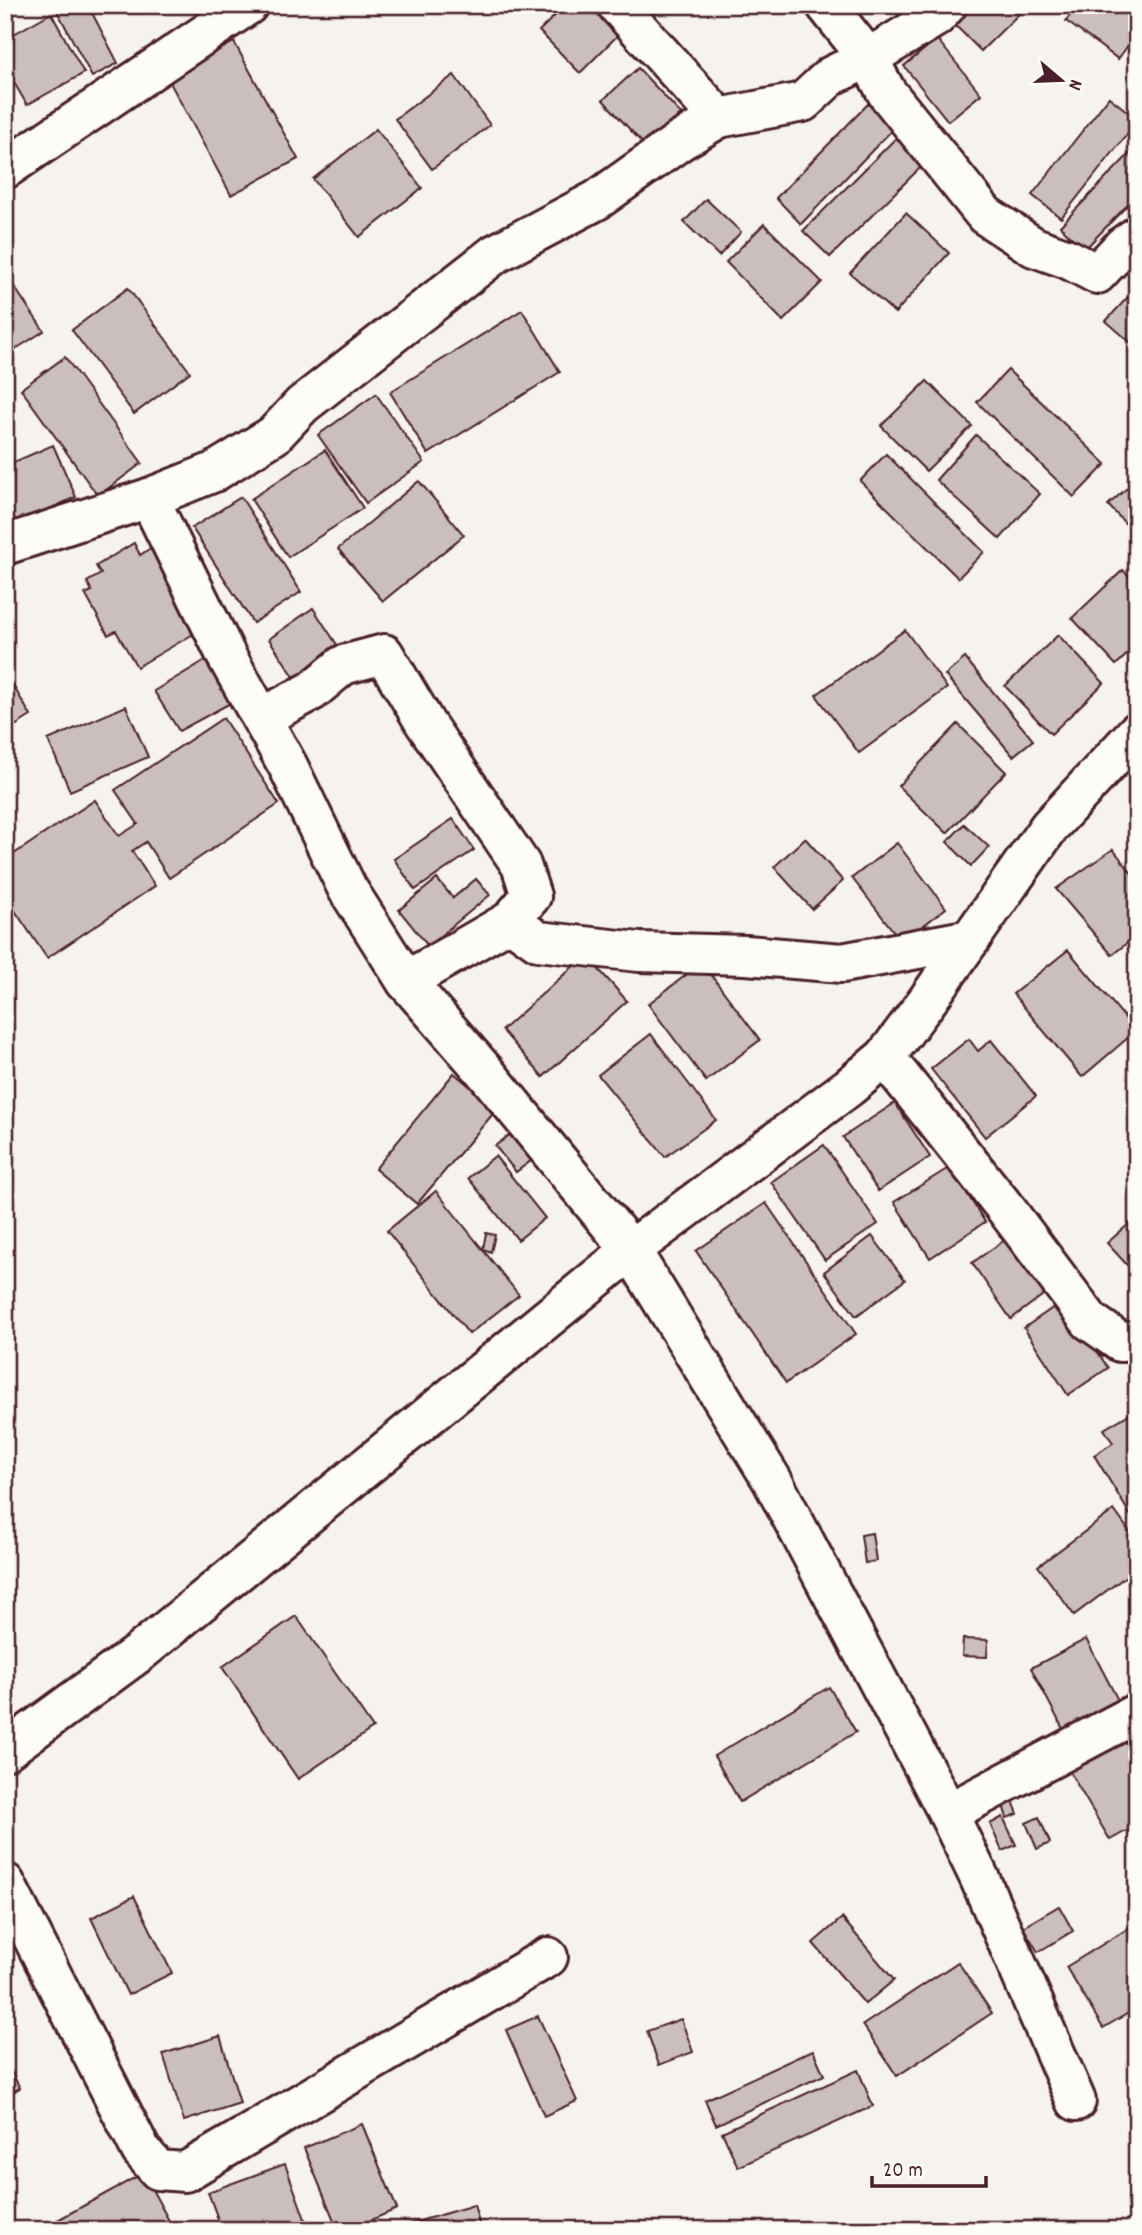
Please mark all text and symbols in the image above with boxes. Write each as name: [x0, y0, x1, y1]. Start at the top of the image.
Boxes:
north arrow: [1026, 46, 1096, 116]
text: N: [1059, 76, 1088, 93]
scale bar: [872, 2144, 986, 2188]
text: 20 m: [883, 2157, 923, 2187]

